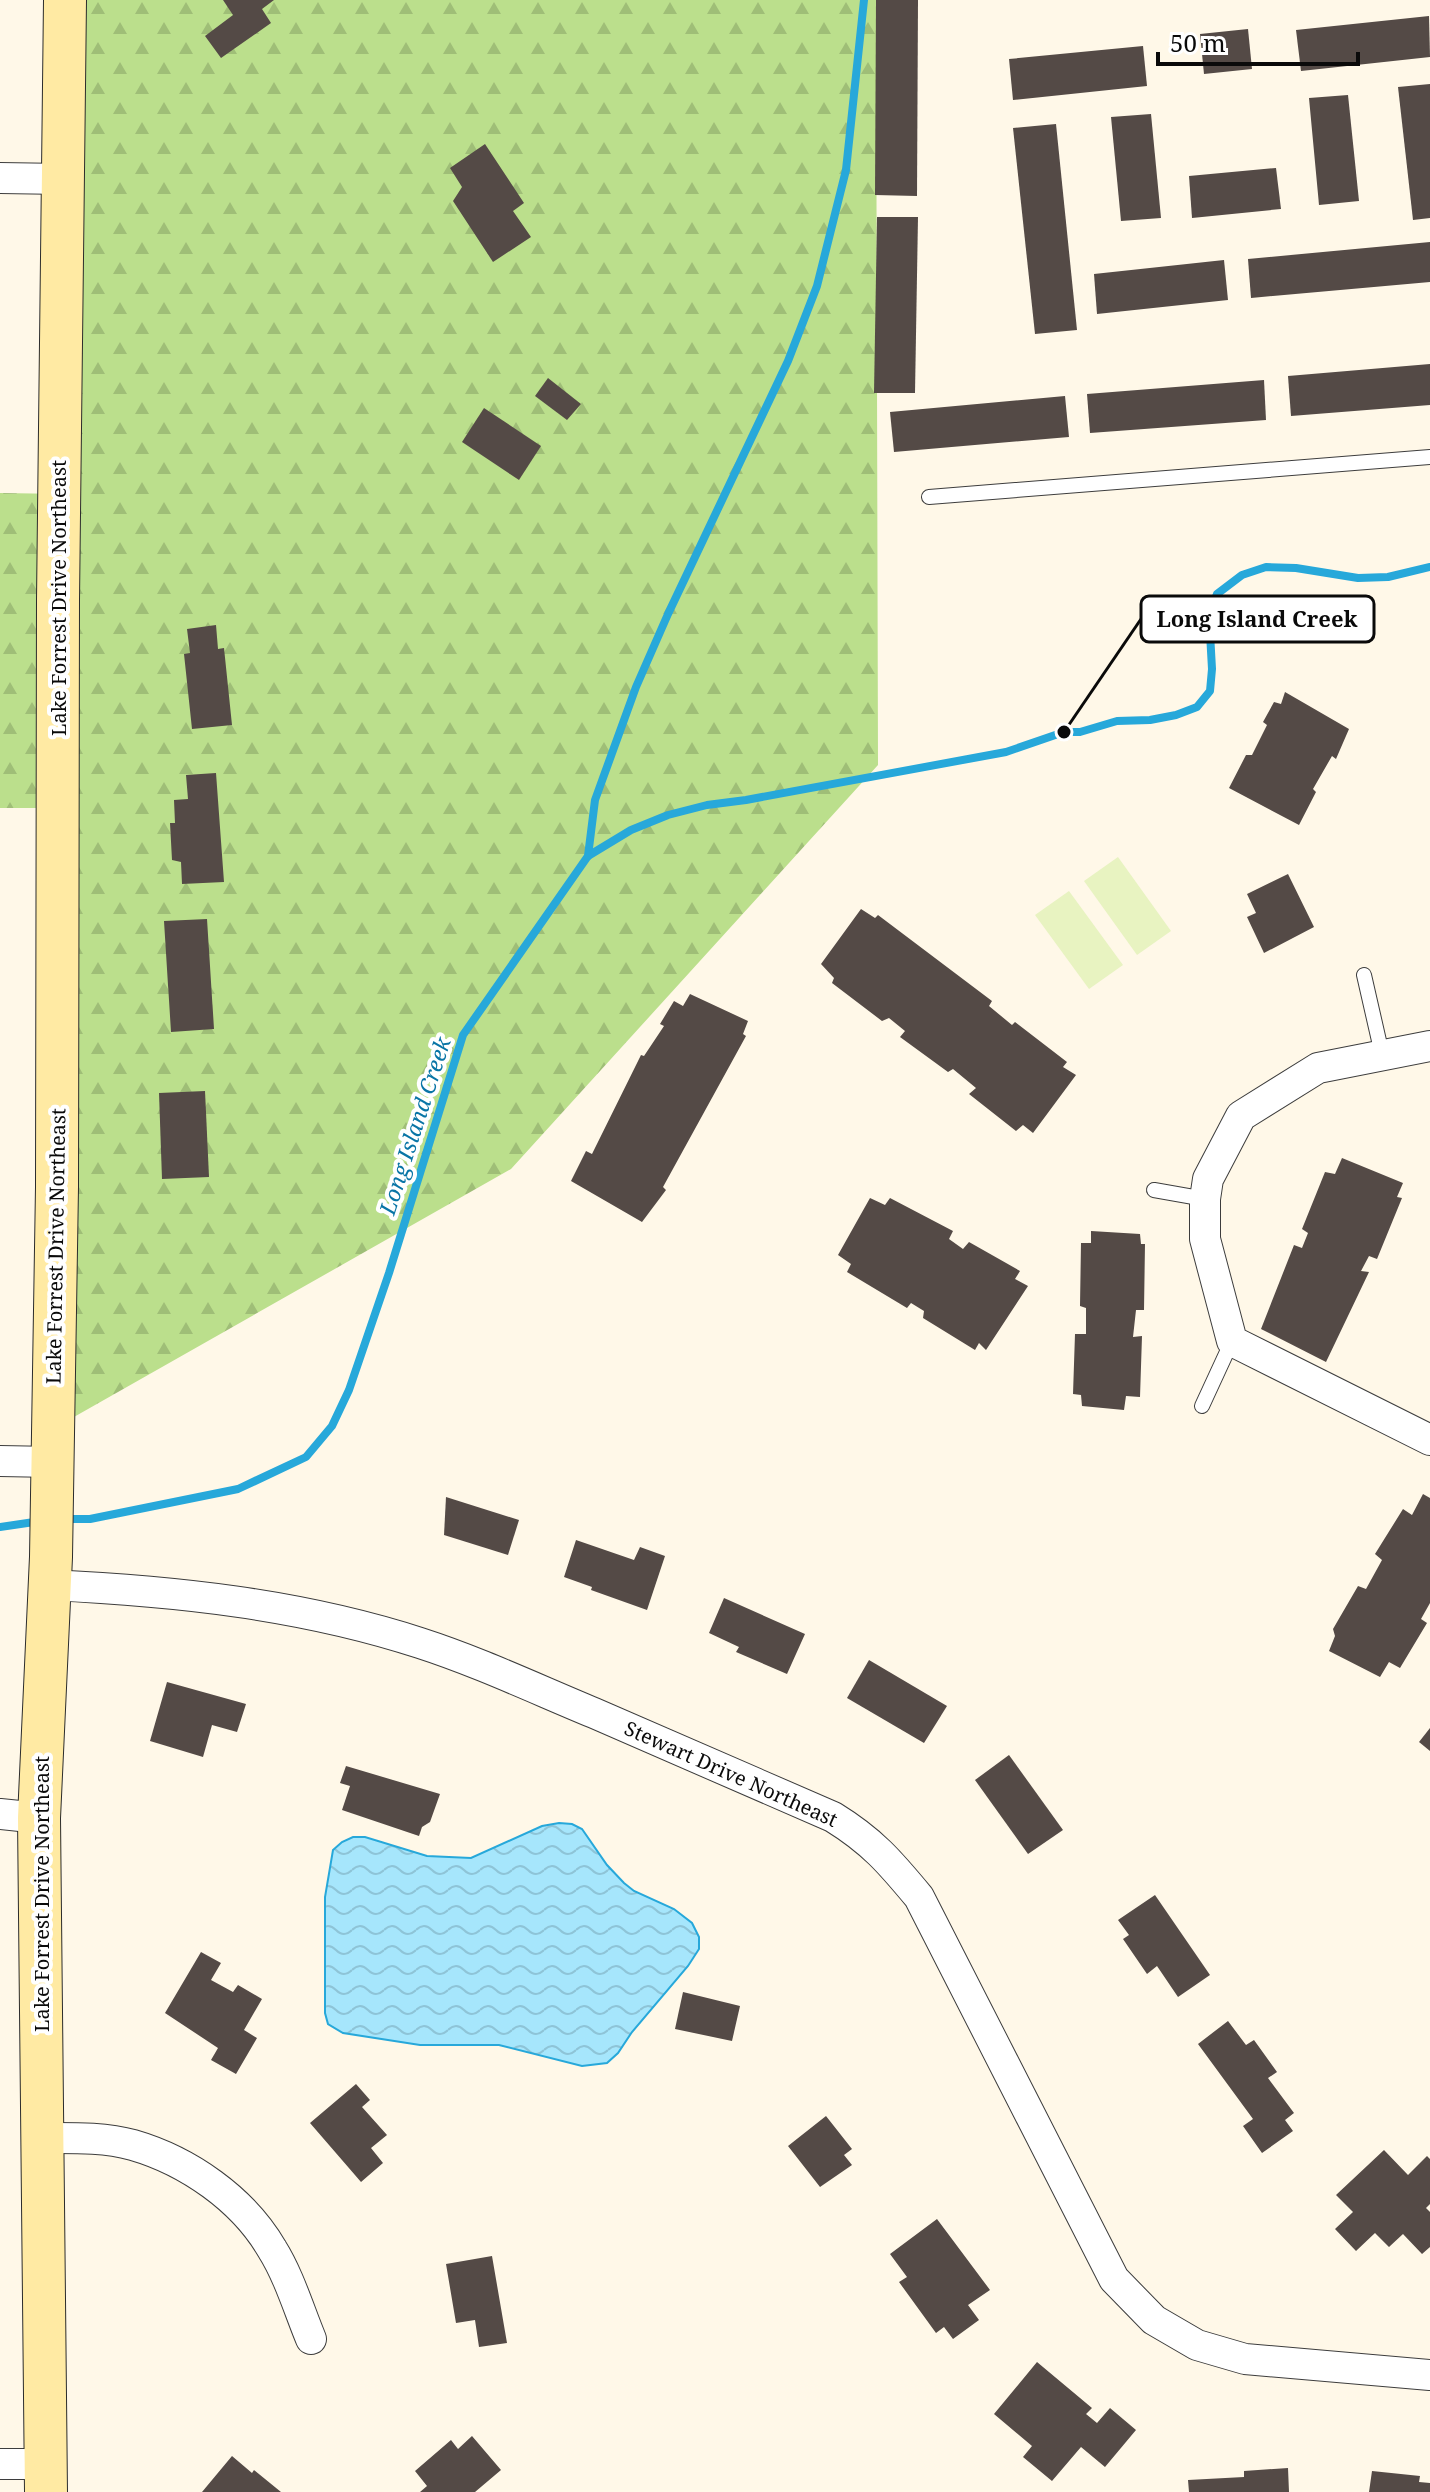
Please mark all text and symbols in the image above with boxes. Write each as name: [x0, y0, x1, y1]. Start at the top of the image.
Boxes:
scale bar: [1158, 16, 1358, 66]
text: 50 m: [1170, 26, 1226, 59]
street label: Lake Forrest Drive Northeast: [45, 460, 72, 736]
callout: Long Island Creek: [1141, 596, 1374, 642]
text: Long Island Creek: [1156, 603, 1358, 633]
water label: Long Island Creek: [371, 1032, 457, 1219]
street label: Lake Forrest Drive Northeast: [40, 1108, 71, 1384]
street label: Stewart Drive Northeast: [620, 1714, 842, 1833]
street label: Lake Forrest Drive Northeast: [28, 1756, 55, 2032]

